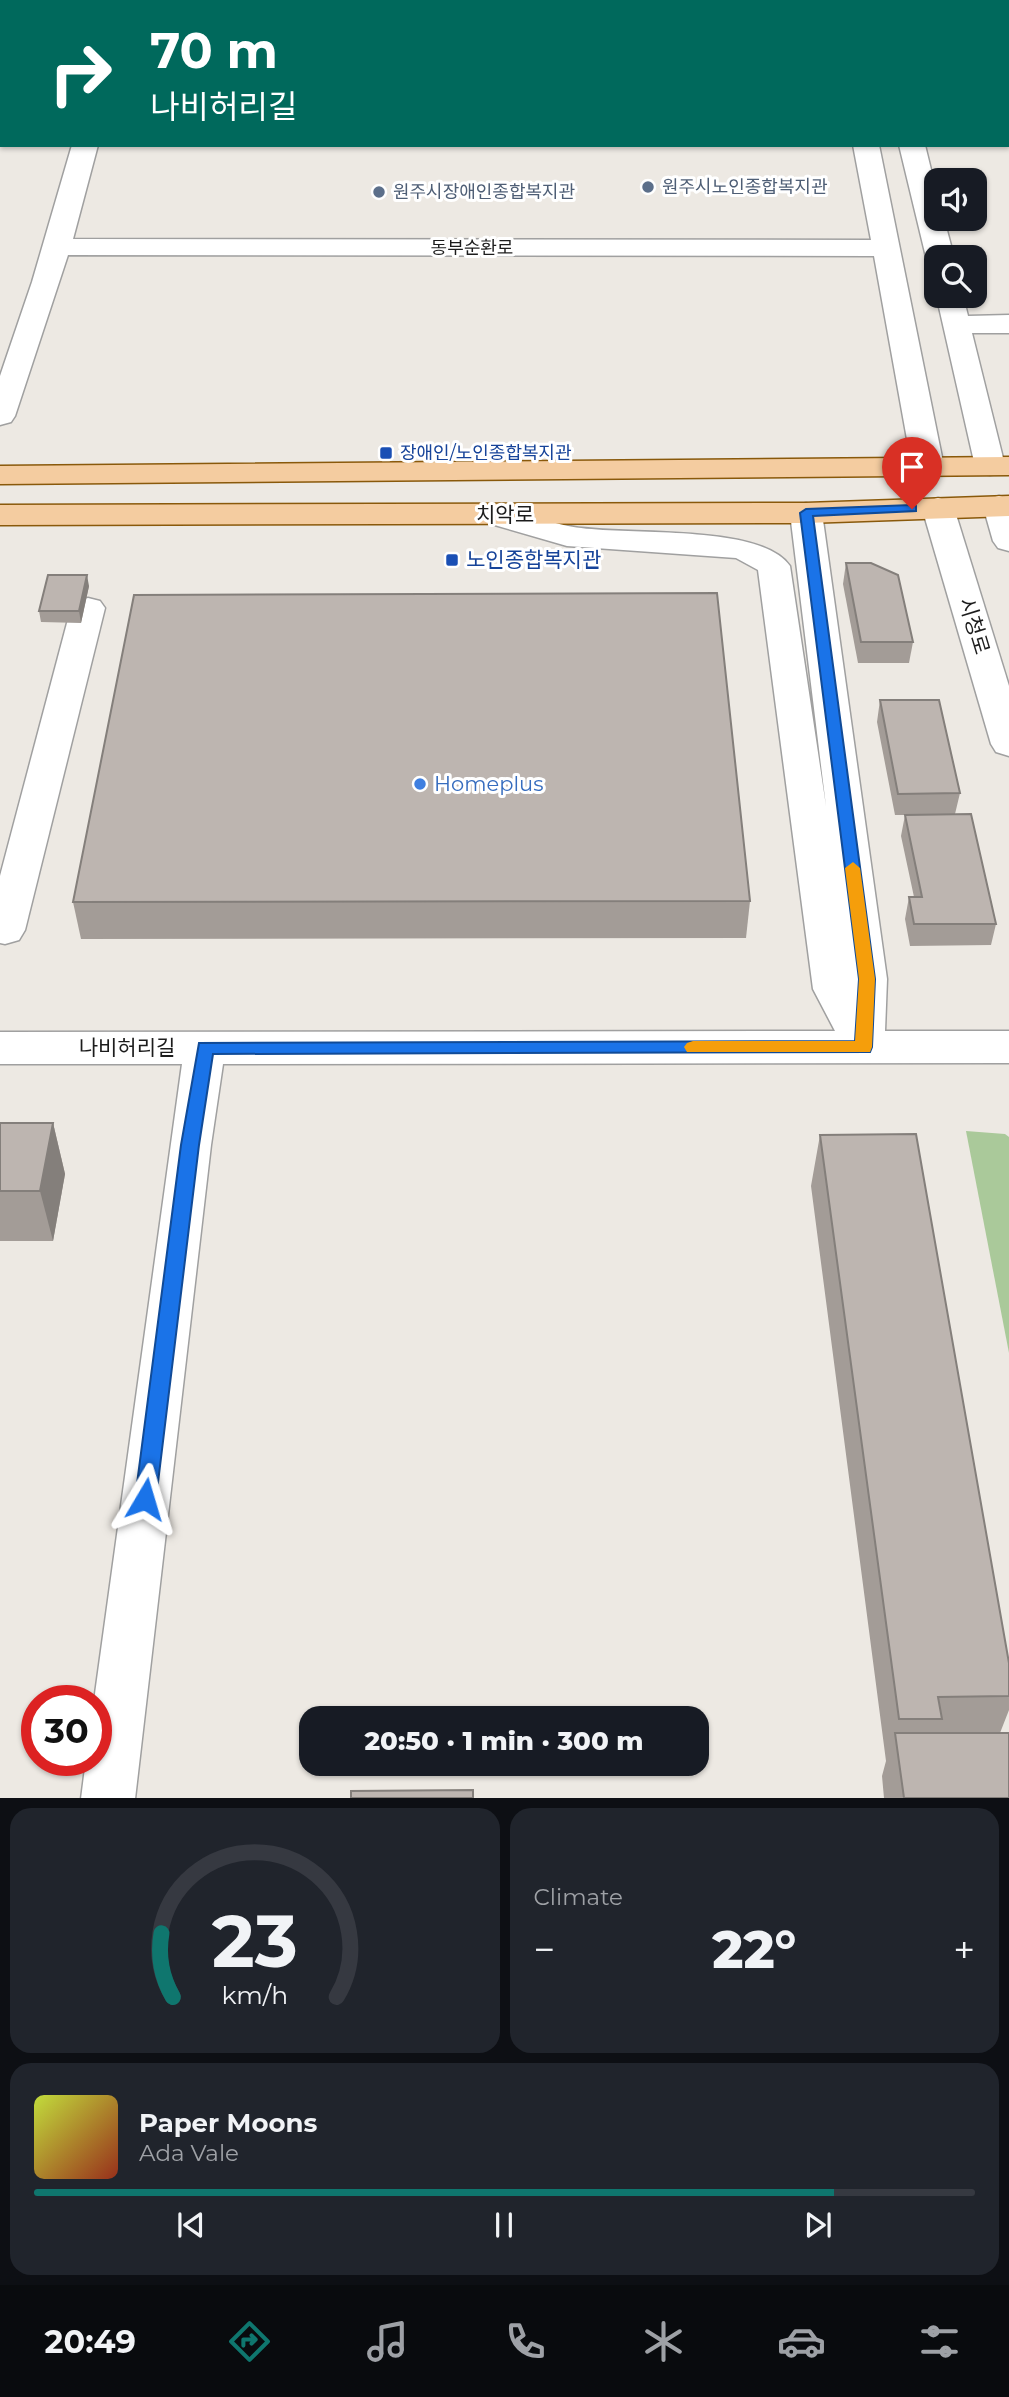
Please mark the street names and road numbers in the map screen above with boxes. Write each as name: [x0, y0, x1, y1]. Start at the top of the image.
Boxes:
street label: 동부순환로: [431, 237, 513, 259]
street label: 치악로: [476, 502, 534, 527]
street label: 시청로: [954, 594, 995, 657]
street label: 나비허리길: [79, 1035, 175, 1060]

